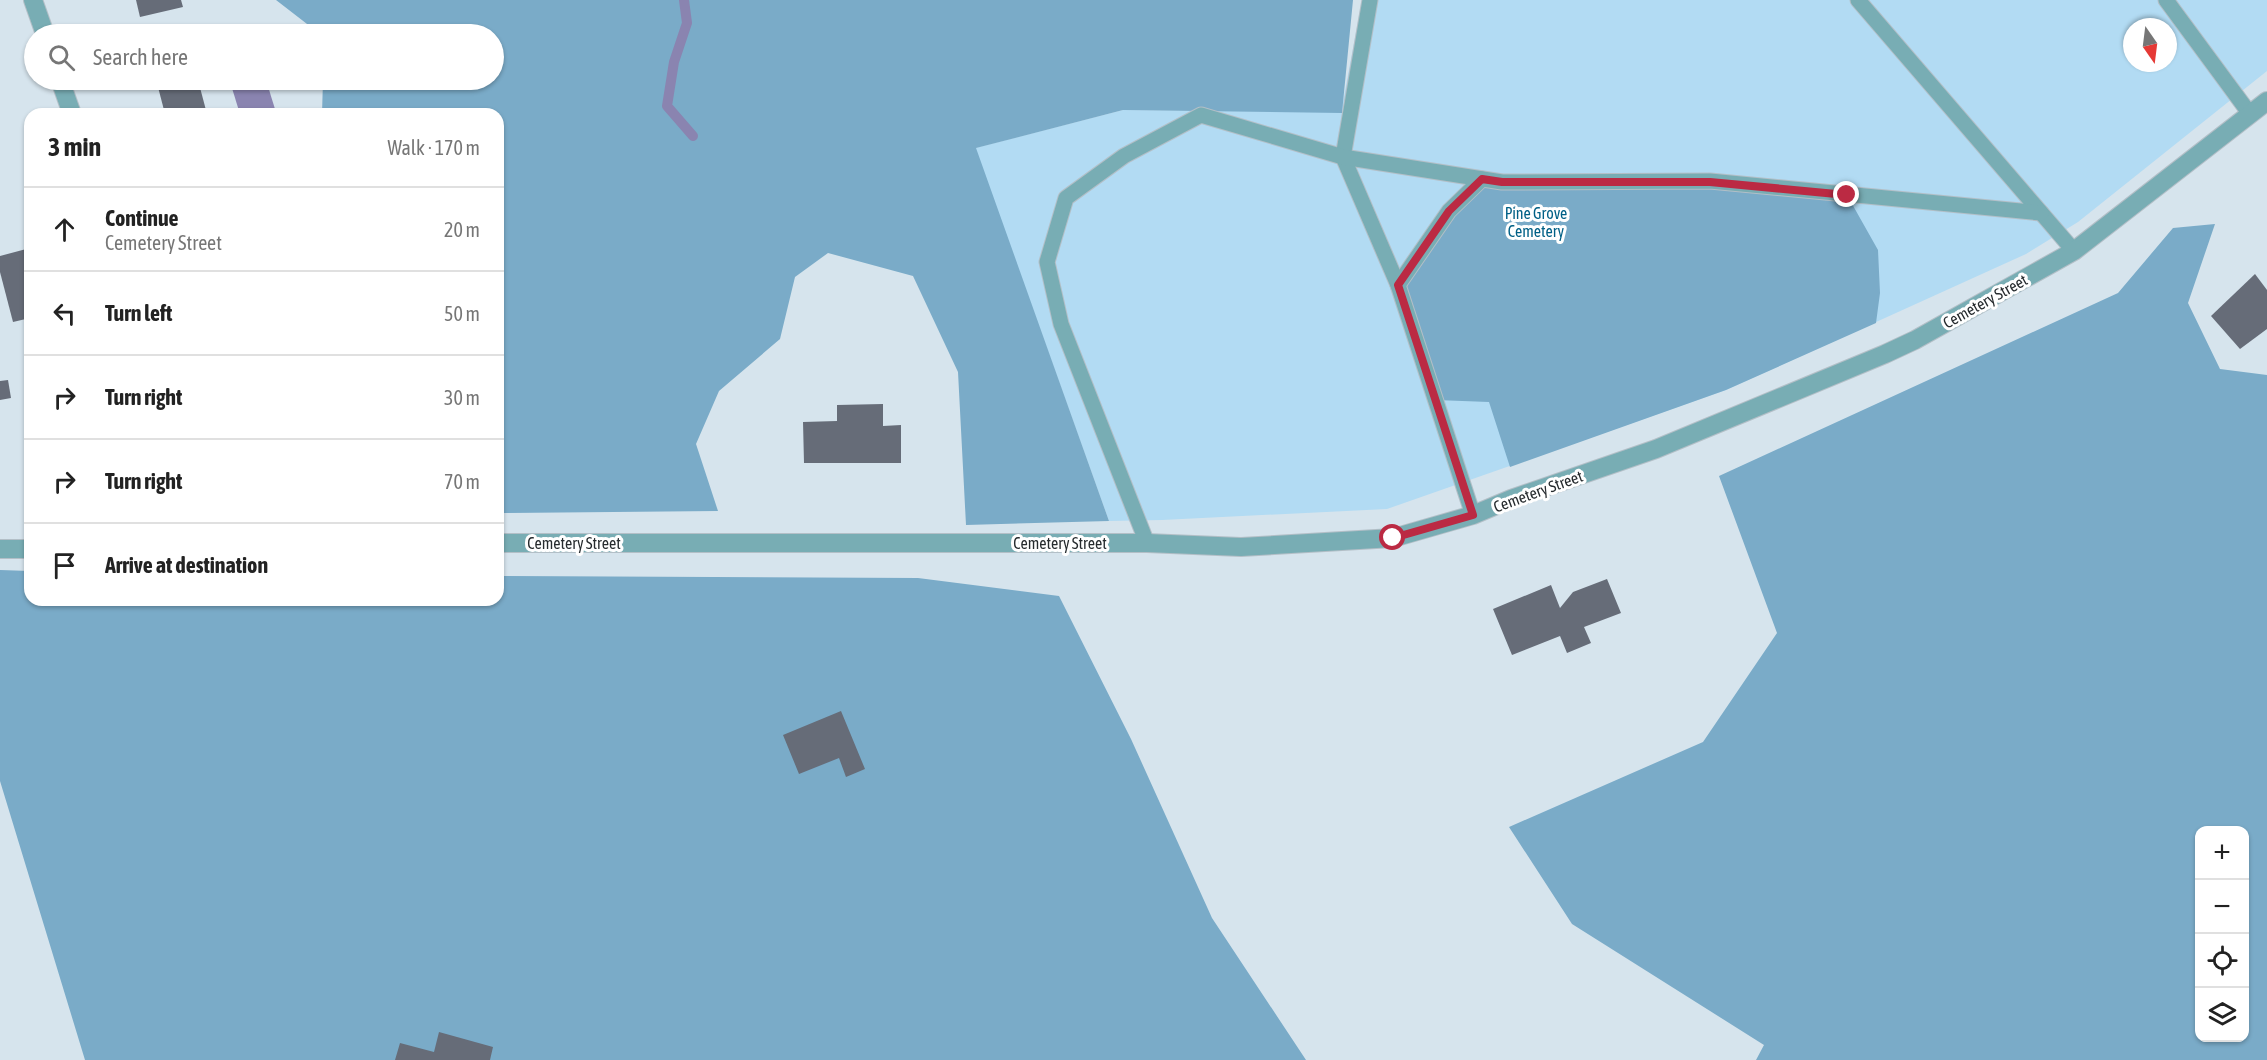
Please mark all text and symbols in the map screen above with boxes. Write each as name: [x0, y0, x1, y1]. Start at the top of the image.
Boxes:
north arrow: [2123, 18, 2177, 72]
search box: [24, 24, 504, 90]
icon: search: [45, 41, 78, 74]
text: Search here: [93, 44, 188, 70]
text: 3 min: [48, 132, 101, 162]
text: Walk · 170 m: [388, 136, 480, 159]
route end: [1833, 181, 1859, 207]
park label: Pine Grove Cemetery: [1505, 204, 1567, 241]
text: Continue: [105, 205, 179, 231]
icon: ahead: [48, 213, 81, 246]
text: 20 m: [444, 218, 480, 241]
text: Cemetery Street: [105, 231, 222, 254]
street label: Cemetery Street: [1940, 270, 2031, 332]
icon: left: [48, 297, 81, 330]
text: Turn left: [105, 300, 172, 326]
text: 50 m: [444, 302, 480, 325]
icon: right: [48, 381, 81, 414]
text: Turn right: [105, 384, 182, 410]
text: 30 m: [444, 386, 480, 409]
icon: right: [48, 465, 81, 498]
street label: Cemetery Street: [1491, 466, 1586, 516]
text: Turn right: [105, 468, 182, 494]
text: 70 m: [444, 470, 480, 493]
route start: [1379, 524, 1405, 550]
street label: Cemetery Street: [527, 534, 621, 553]
street label: Cemetery Street: [1013, 534, 1107, 553]
icon: arrive: [48, 549, 81, 582]
text: Arrive at destination: [105, 552, 268, 578]
map controls: [2195, 826, 2249, 1042]
button: +: [2195, 826, 2249, 880]
button: −: [2195, 880, 2249, 934]
button: locate: [2195, 934, 2249, 988]
button: layers: [2195, 988, 2249, 1042]

